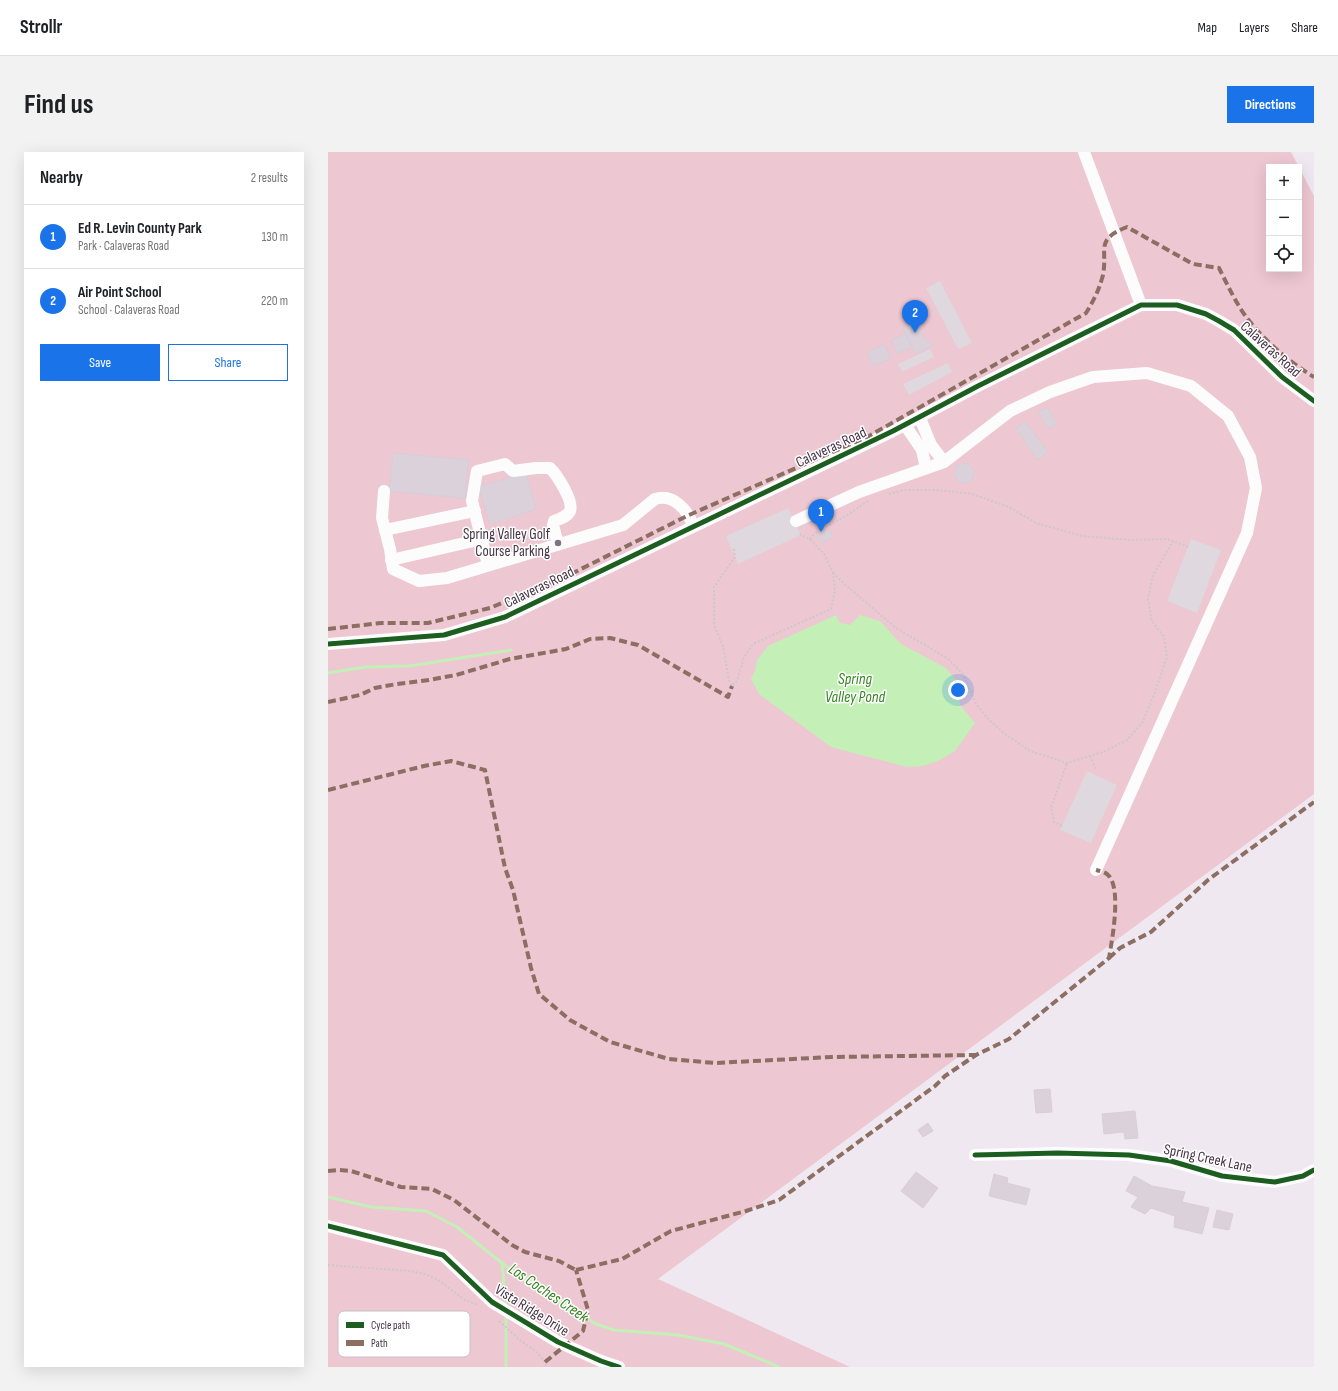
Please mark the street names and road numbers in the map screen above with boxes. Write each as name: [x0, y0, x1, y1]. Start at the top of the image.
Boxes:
street label: Calaveras Road: [1236, 317, 1305, 382]
street label: Calaveras Road: [793, 423, 869, 472]
street label: Calaveras Road: [501, 562, 577, 613]
street label: Spring Creek Lane: [1162, 1140, 1254, 1177]
street label: Vista Ridge Drive: [491, 1280, 572, 1341]

